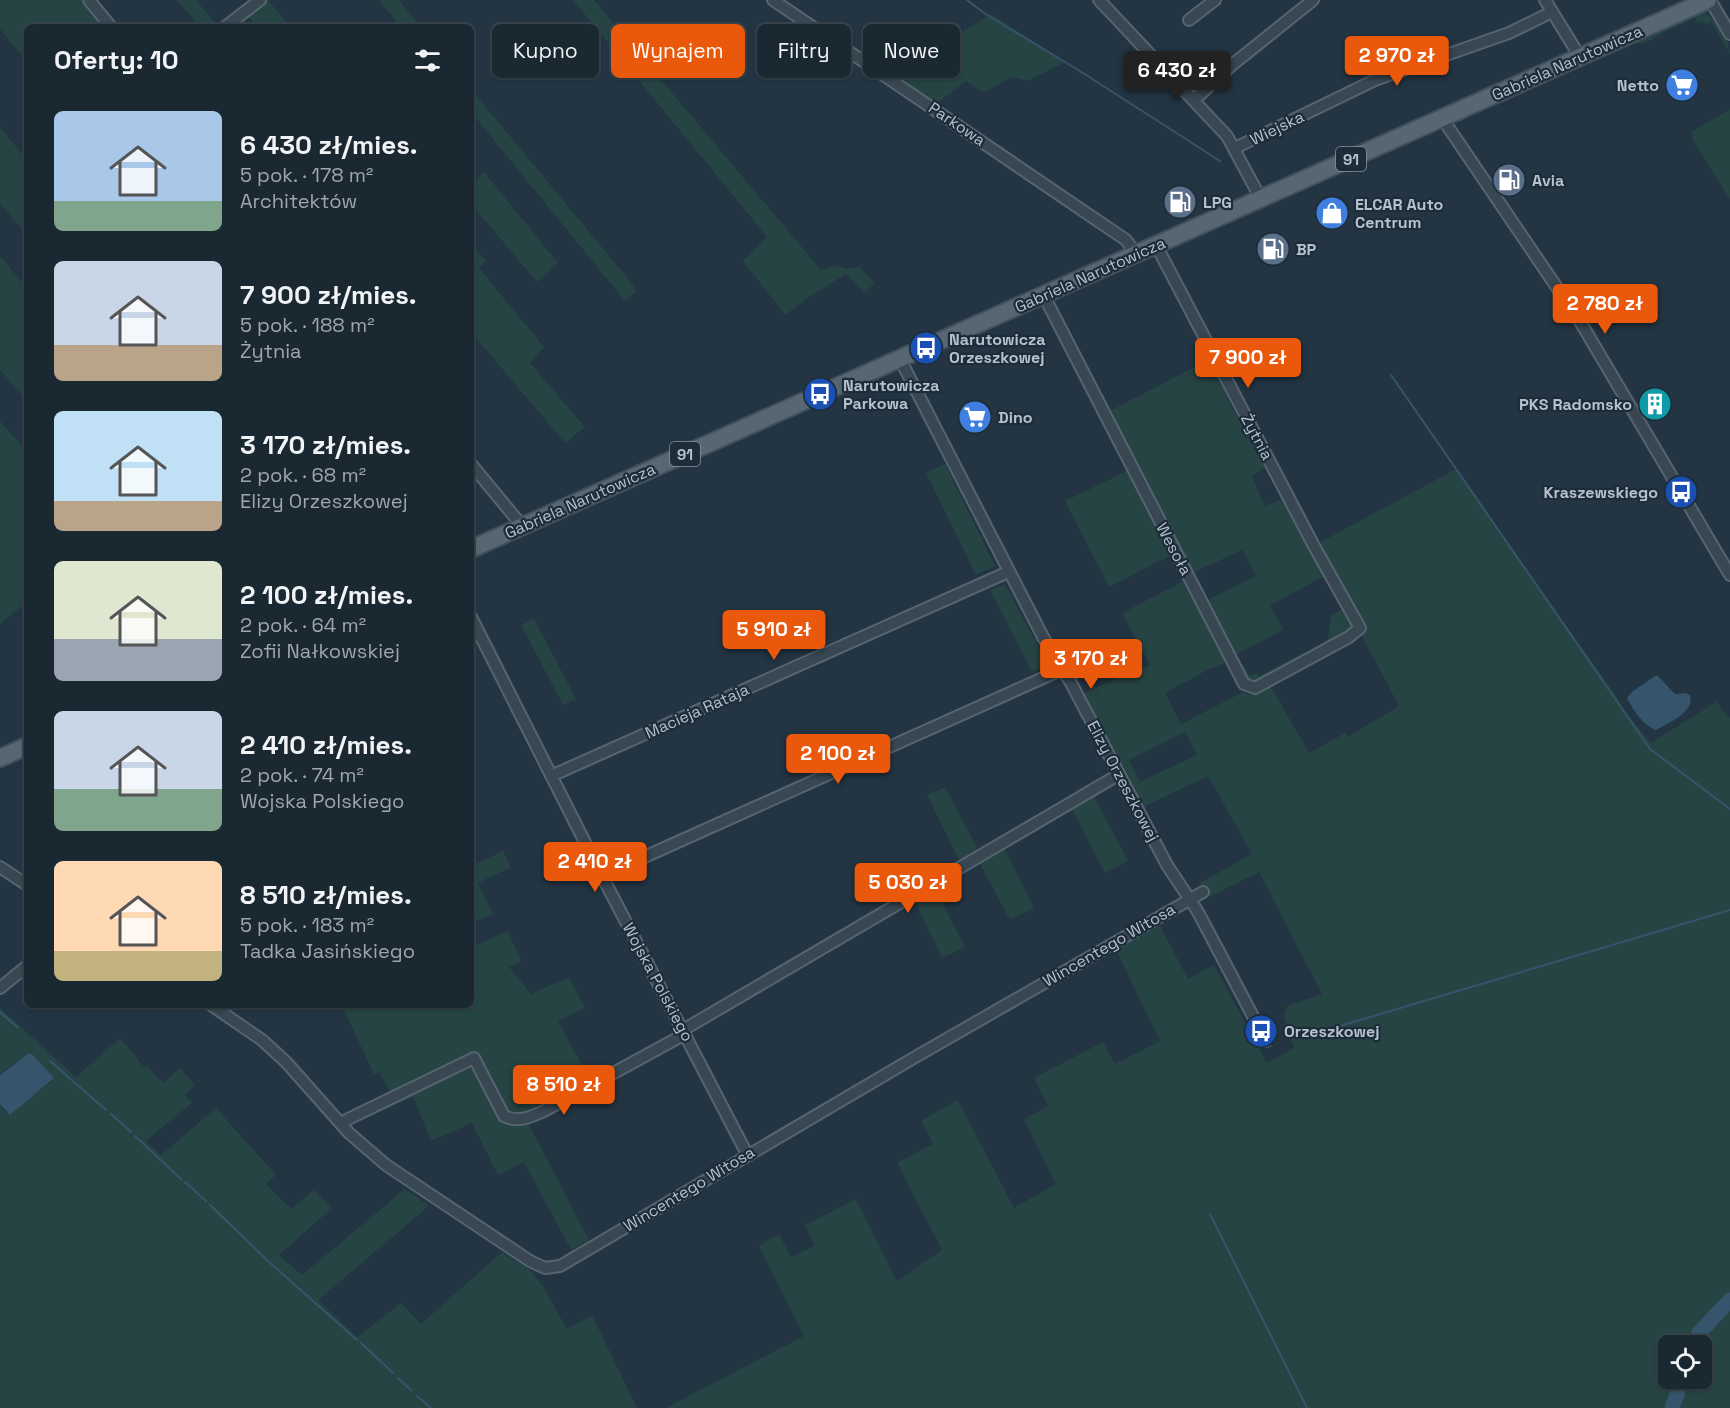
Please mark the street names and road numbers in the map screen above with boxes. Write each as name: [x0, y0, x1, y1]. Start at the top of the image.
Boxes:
street label: Gabriela Narutowicza: [1488, 20, 1646, 106]
street label: Parkowa: [924, 97, 990, 151]
street label: Wiejska: [1247, 106, 1307, 150]
road number: 91: [1336, 147, 1366, 171]
street label: Gabriela Narutowicza: [1011, 232, 1169, 318]
street label: Żytnia: [1236, 410, 1278, 464]
road number: 91: [670, 442, 700, 466]
street label: Gabriela Narutowicza: [501, 458, 659, 544]
street label: Wesoła: [1151, 519, 1197, 579]
street label: Macieja Rataja: [642, 679, 752, 743]
street label: Elizy Orzeszkowej: [1082, 717, 1164, 845]
street label: Wincentego Witosa: [1039, 899, 1179, 991]
street label: Wojska Polskiego: [618, 919, 698, 1045]
street label: Wincentego Witosa: [620, 1142, 758, 1236]

